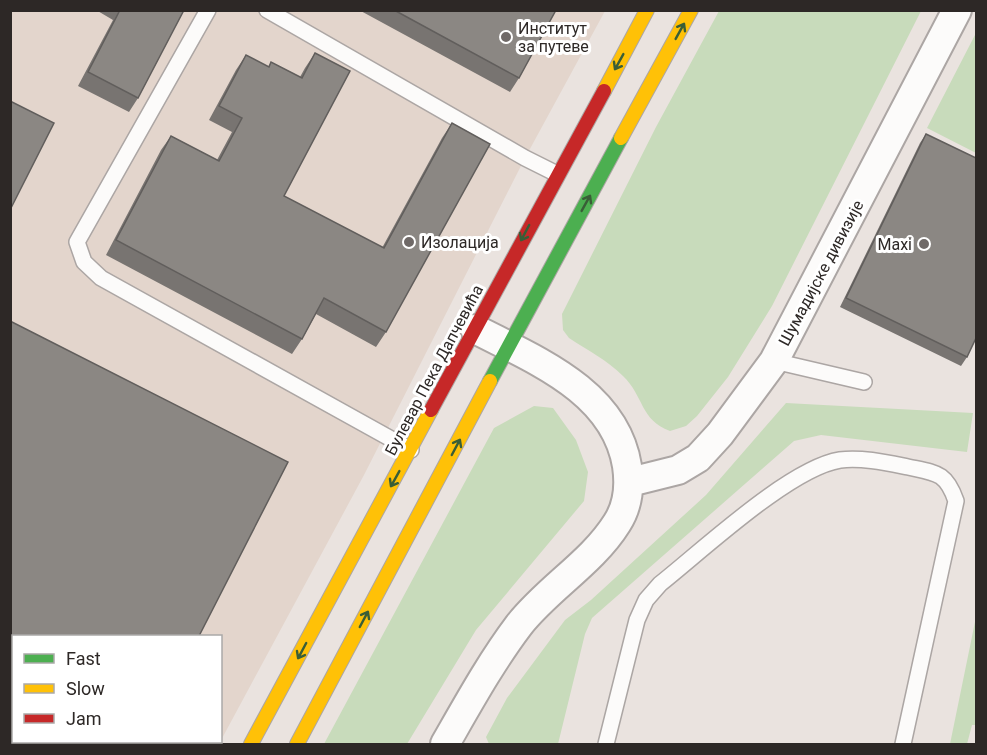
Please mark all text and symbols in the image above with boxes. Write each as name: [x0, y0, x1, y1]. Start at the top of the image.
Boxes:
place label: Институт за путеве: [518, 19, 589, 56]
one-way arrow: [675, 23, 686, 41]
marker: Институт за путеве: [499, 30, 513, 44]
one-way arrow: [613, 52, 624, 70]
one-way arrow: [580, 195, 592, 212]
street label: Шумадијске дивизије: [775, 197, 867, 349]
one-way arrow: [519, 223, 530, 241]
place label: Изолација: [421, 233, 499, 252]
marker: Изолација: [402, 235, 416, 249]
place label: Maxi: [878, 235, 912, 254]
marker: Maxi: [917, 237, 931, 251]
street label: Булевар Пека Дапчевића: [381, 281, 487, 459]
one-way arrow: [450, 439, 462, 456]
one-way arrow: [389, 470, 401, 487]
one-way arrow: [358, 611, 370, 628]
legend: [12, 635, 222, 743]
one-way arrow: [296, 641, 307, 659]
text: Fast: [66, 648, 101, 669]
text: Slow: [66, 678, 105, 699]
text: Jam: [66, 708, 102, 729]

